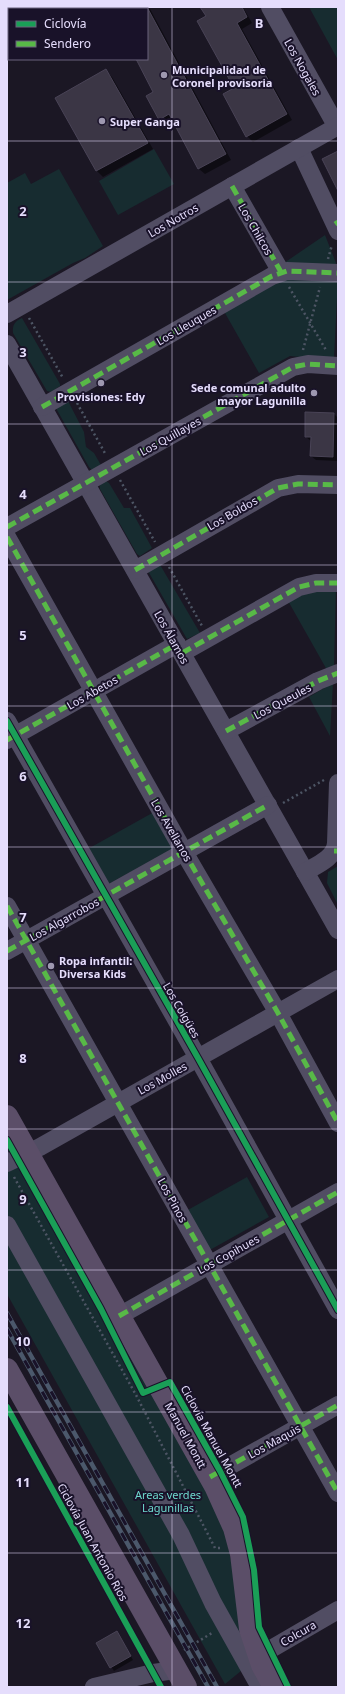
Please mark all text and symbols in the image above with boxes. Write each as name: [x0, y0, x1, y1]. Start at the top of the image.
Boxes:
legend: [8, 8, 148, 60]
text: B: [255, 14, 263, 32]
text: Ciclovía: [44, 15, 86, 32]
text: Sendero: [44, 35, 91, 52]
street label: Los Nogales: [281, 36, 325, 98]
place label: Municipalidad de Coronel provisoria: [172, 62, 272, 90]
marker: Municipalidad de Coronel provisoria: [159, 70, 169, 80]
place label: Super Ganga: [110, 114, 180, 129]
marker: Super Ganga: [97, 116, 107, 126]
street label: Los Notros: [145, 200, 201, 240]
street label: Los Chilcos: [235, 200, 277, 258]
text: 2: [19, 202, 27, 220]
street label: Los Lleuques: [153, 302, 219, 348]
text: 3: [19, 343, 27, 361]
marker: Provisiones: Edy: [96, 378, 106, 388]
place label: Sede comunal adulto mayor Lagunilla: [191, 380, 306, 408]
marker: Sede comunal adulto mayor Lagunilla: [309, 388, 319, 398]
place label: Provisiones: Edy: [57, 389, 146, 404]
street label: Los Quillayes: [137, 413, 203, 459]
text: 4: [19, 485, 27, 503]
street label: Los Boldos: [204, 493, 260, 533]
street label: Los Álamos: [151, 608, 193, 666]
text: 5: [19, 626, 27, 644]
street label: Los Abetos: [64, 671, 120, 713]
street label: Los Queules: [251, 680, 313, 722]
text: 6: [19, 767, 27, 785]
street label: Los Avellanos: [148, 796, 196, 864]
street label: Los Algarrobos: [26, 894, 102, 944]
text: 7: [19, 908, 27, 926]
place label: Ropa infantil: Diversa Kids: [59, 953, 132, 981]
marker: Ropa infantil: Diversa Kids: [46, 961, 56, 971]
street label: Los Coigües: [160, 979, 204, 1041]
text: 8: [19, 1049, 27, 1067]
street label: Los Molles: [135, 1058, 189, 1098]
street label: Los Pinos: [155, 1175, 191, 1225]
text: 9: [19, 1190, 27, 1208]
street label: Los Copihues: [194, 1231, 262, 1277]
text: 10: [16, 1332, 30, 1350]
street label: Ciclovía Manuel Montt: [178, 1382, 246, 1490]
street label: Manuel Montt: [162, 1399, 210, 1471]
street label: Los Maquis: [245, 1420, 303, 1462]
text: 11: [16, 1473, 30, 1491]
street label: Ciclovía Juan Antonio Ríos: [54, 1480, 132, 1604]
park label: Areas verdes Lagunillas: [135, 1487, 201, 1515]
text: 12: [16, 1614, 30, 1632]
street label: Colcura: [277, 1617, 319, 1649]

